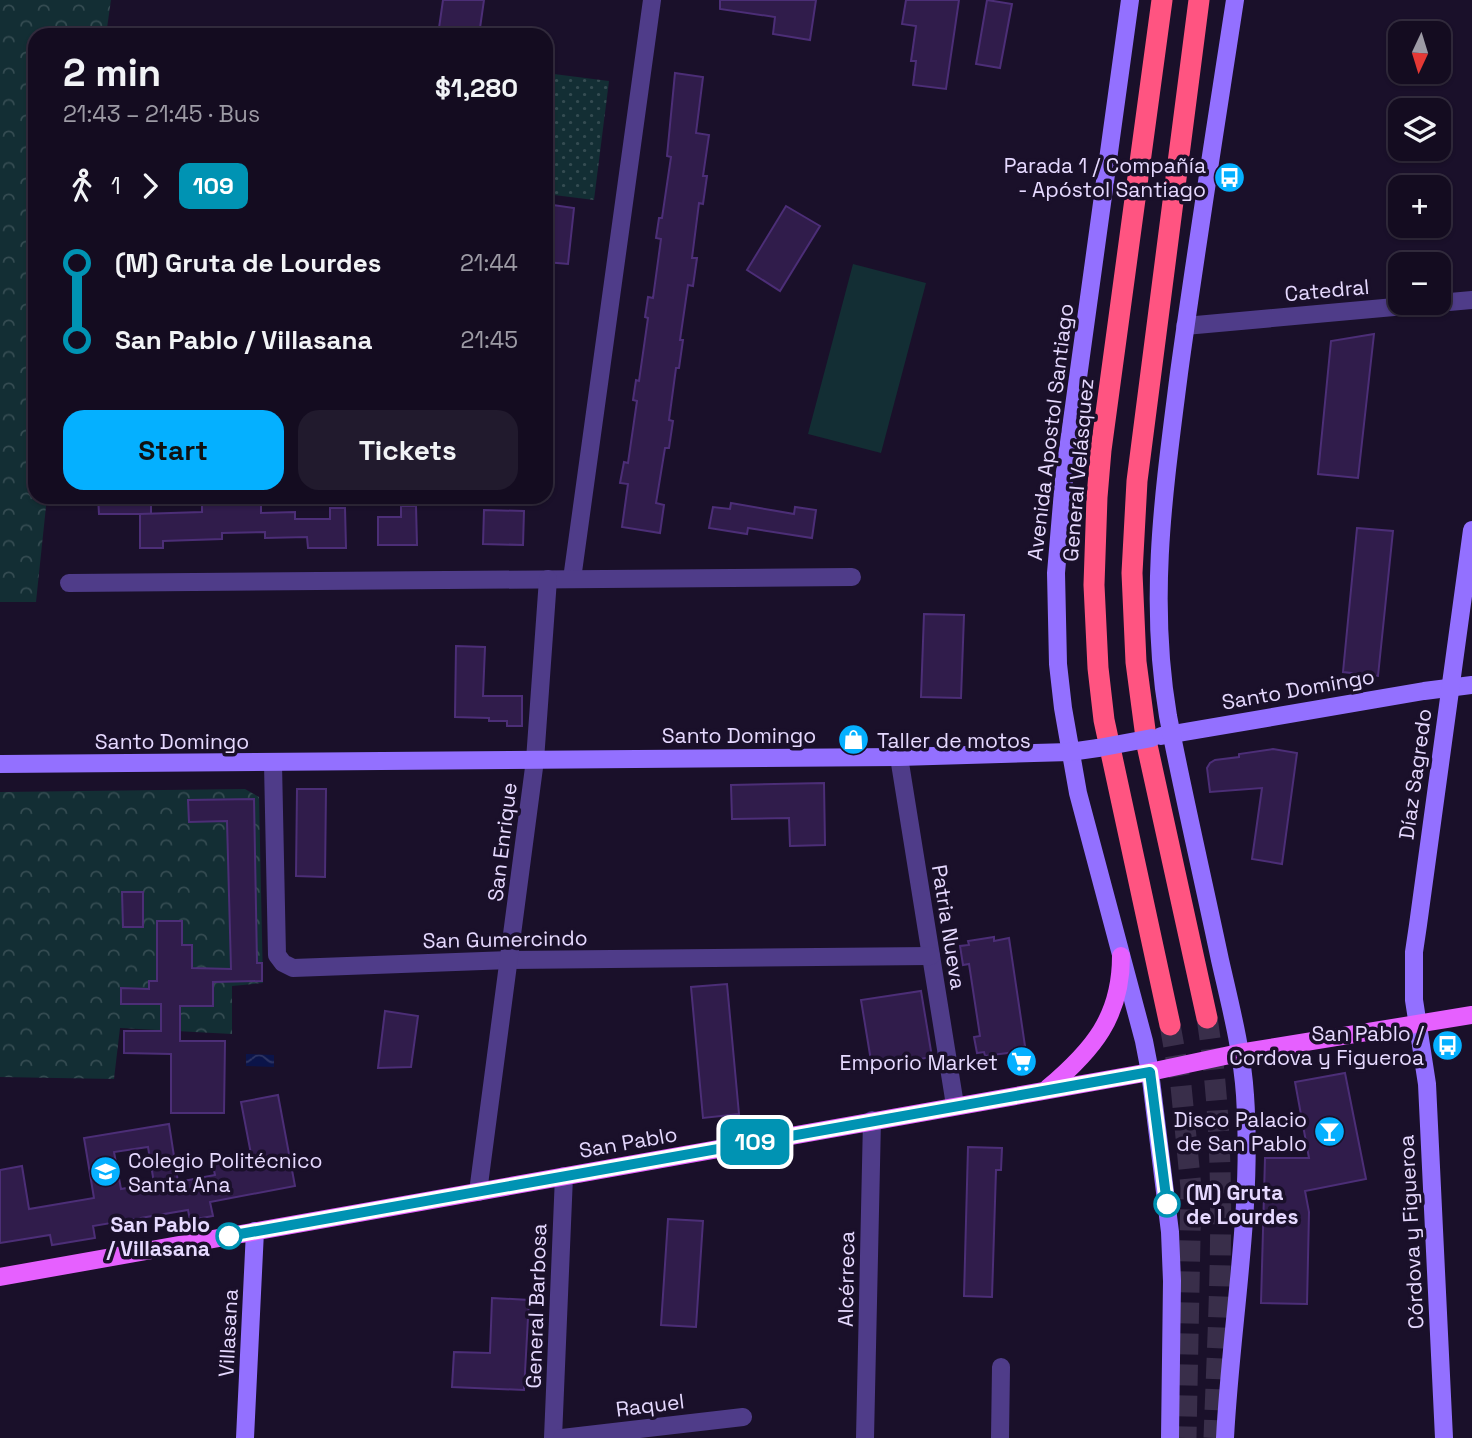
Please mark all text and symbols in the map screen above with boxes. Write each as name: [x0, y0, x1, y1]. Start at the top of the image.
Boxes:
north arrow: [1388, 21, 1451, 84]
map controls: [1388, 21, 1451, 315]
text: 2 min: [63, 49, 161, 97]
text: $1,280: [435, 71, 518, 105]
button: layers: [1388, 98, 1451, 161]
text: 21:43 – 21:45 · Bus: [63, 99, 260, 129]
place label: Parada 1 / Compañía - Apóstol Santiago: [1004, 152, 1206, 203]
bus stop icon: Parada 1 / Compañía - Apóstol Santiago: [1212, 160, 1246, 194]
icon: walk: [63, 167, 101, 205]
icon: forward: [131, 167, 169, 205]
text: 109: [193, 170, 234, 201]
text: 1: [111, 171, 121, 201]
button: +: [1388, 175, 1451, 238]
text: (M) Gruta de Lourdes: [115, 246, 381, 280]
text: 21:44: [460, 248, 518, 278]
button: −: [1388, 252, 1451, 315]
street label: Catedral: [1284, 273, 1370, 307]
street label: Avenida Apostol Santiago: [1021, 302, 1079, 562]
text: San Pablo / Villasana: [115, 323, 373, 357]
text: 21:45: [461, 325, 518, 355]
street label: General Velásquez: [1057, 377, 1099, 563]
button: Start: [63, 410, 284, 490]
button: Tickets: [298, 410, 518, 490]
street label: Santo Domingo: [1220, 662, 1376, 716]
street label: Díaz Sagredo: [1392, 707, 1438, 841]
street label: Santo Domingo: [662, 722, 816, 749]
shop icon: Taller de motos: [837, 723, 871, 757]
place label: Taller de motos: [877, 727, 1031, 754]
street label: Santo Domingo: [95, 728, 249, 755]
street label: San Enrique: [481, 781, 523, 903]
street label: Patria Nueva: [926, 863, 972, 991]
street label: San Gumercindo: [422, 924, 588, 954]
place label: San Pablo / Cordova y Figueroa: [1229, 1020, 1424, 1071]
bus stop icon: San Pablo / Cordova y Figueroa: [1430, 1028, 1464, 1062]
supermarket icon: Emporio Market: [1004, 1045, 1038, 1079]
place label: Emporio Market: [840, 1049, 998, 1076]
place label: Disco Palacio de San Pablo: [1174, 1106, 1307, 1157]
bar icon: Disco Palacio de San Pablo: [1313, 1114, 1347, 1148]
line badge: 109: [715, 1119, 795, 1165]
street label: San Pablo: [577, 1120, 679, 1164]
text: 109: [734, 1126, 776, 1157]
street label: Córdova y Figueroa: [1392, 1134, 1430, 1330]
place label: Colegio Politécnico Santa Ana: [128, 1147, 322, 1198]
school or university icon: Colegio Politécnico Santa Ana: [88, 1155, 122, 1189]
place label: (M) Gruta de Lourdes: [1186, 1179, 1298, 1230]
marker: (M) Gruta de Lourdes: [1154, 1191, 1180, 1217]
place label: San Pablo / Villasana: [106, 1211, 210, 1262]
marker: San Pablo / Villasana: [216, 1223, 242, 1249]
street label: General Barbosa: [520, 1223, 552, 1389]
street label: Alcérreca: [832, 1231, 860, 1327]
street label: Villasana: [212, 1288, 244, 1378]
street label: Raquel: [614, 1387, 686, 1423]

